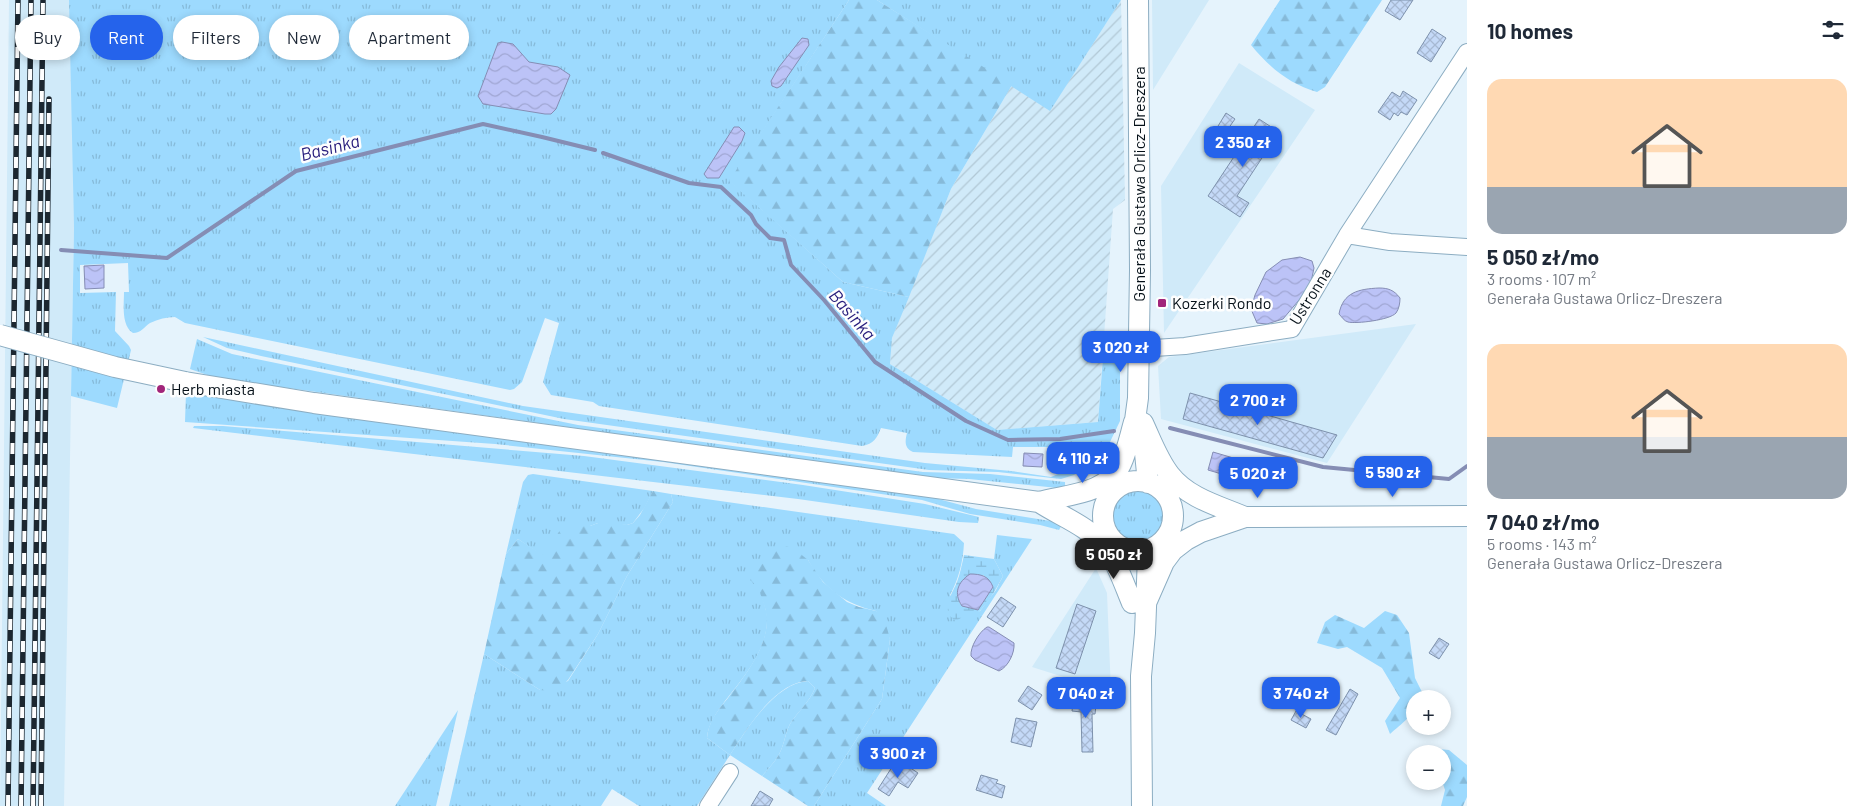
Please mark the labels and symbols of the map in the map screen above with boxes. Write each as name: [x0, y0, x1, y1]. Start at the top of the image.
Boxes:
street label: Generała Gustawa Orlicz-Dreszera: [1129, 66, 1148, 302]
pin: 2 350 zł: [1191, 126, 1295, 168]
water label: Basinka: [298, 129, 362, 165]
street label: Ustronna: [1285, 264, 1335, 328]
water label: Basinka: [825, 284, 881, 344]
place label: Kozerki Rondo: [1172, 293, 1271, 312]
marker: Kozerki Rondo: [1156, 297, 1168, 309]
pin: 3 020 zł: [1069, 330, 1173, 373]
place label: Herb miasta: [171, 379, 255, 398]
marker: Herb miasta: [155, 383, 167, 395]
pin: 2 700 zł: [1206, 384, 1310, 426]
pin: 4 110 zł: [1031, 442, 1135, 484]
pin: 5 020 zł: [1206, 456, 1310, 499]
pin: 5 590 zł: [1341, 456, 1445, 498]
pin: 5 050 zł: [1062, 538, 1166, 580]
pin: 7 040 zł: [1034, 676, 1138, 719]
pin: 3 740 zł: [1249, 676, 1353, 719]
pin: 3 900 zł: [846, 736, 950, 779]

